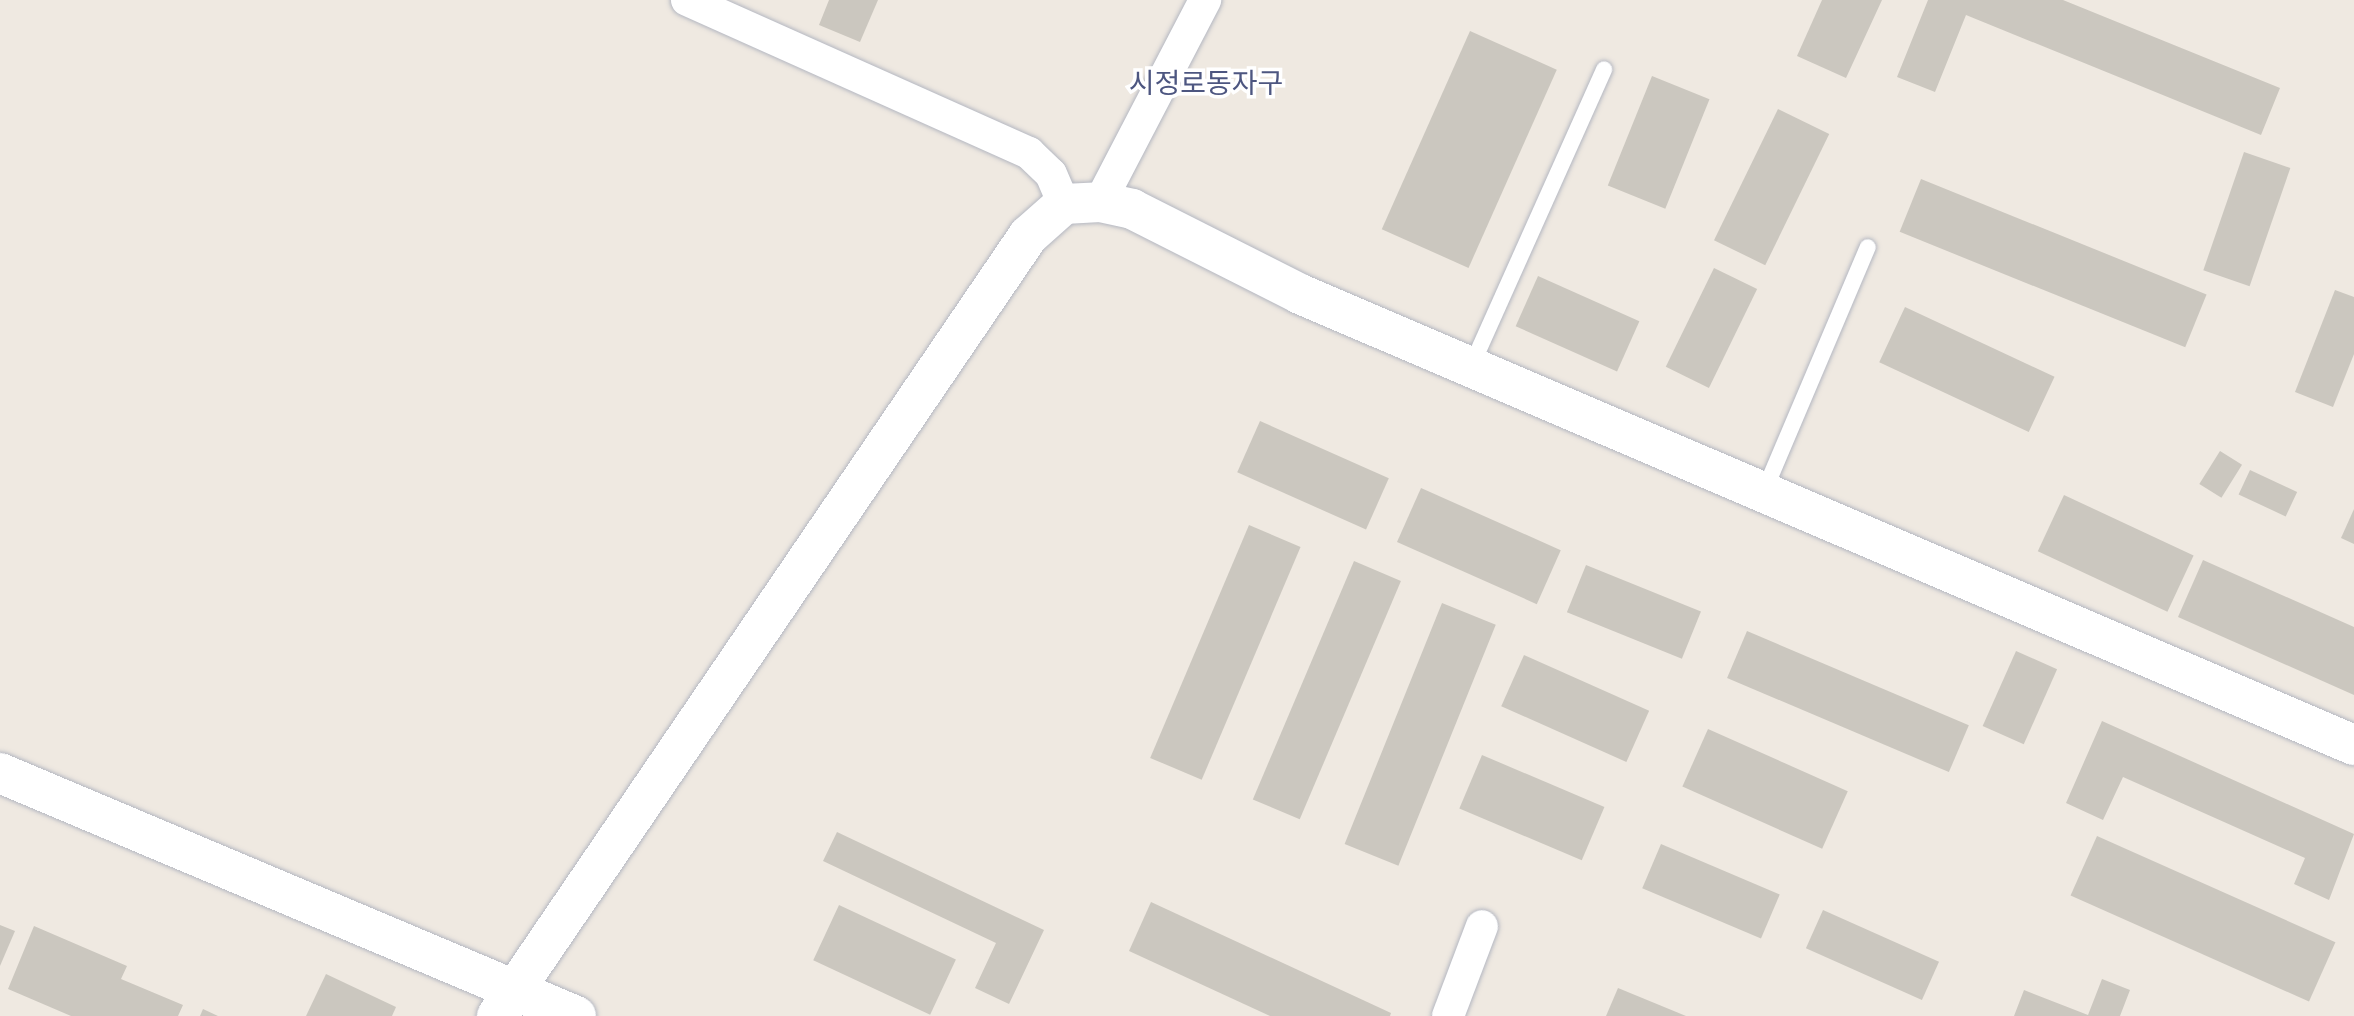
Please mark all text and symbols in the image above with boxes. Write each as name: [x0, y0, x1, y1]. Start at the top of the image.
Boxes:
district label: 시정로동자구: [1129, 66, 1283, 100]

